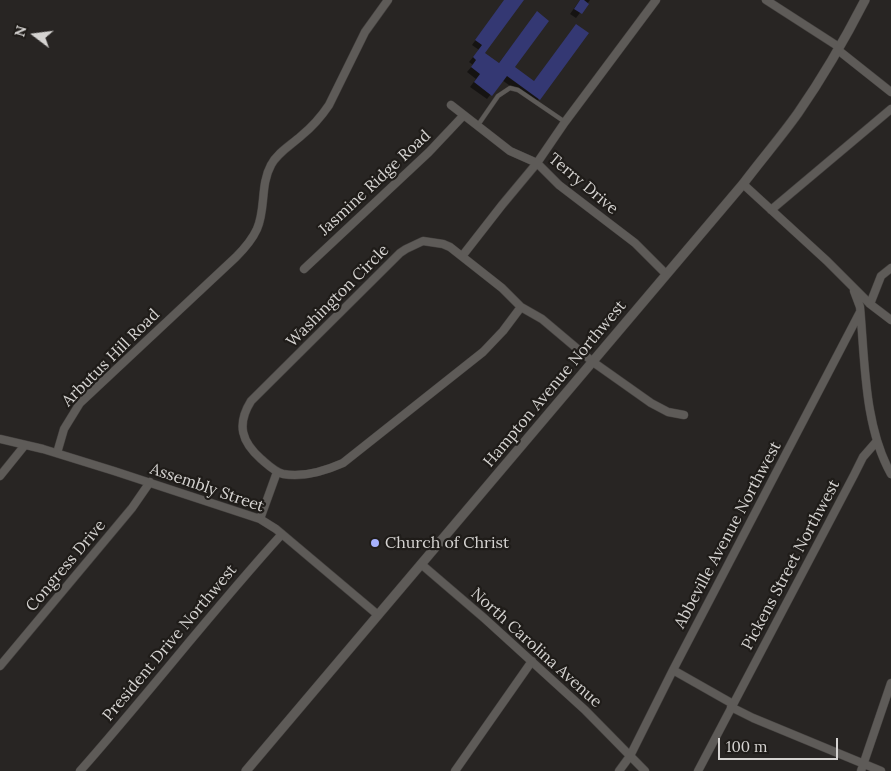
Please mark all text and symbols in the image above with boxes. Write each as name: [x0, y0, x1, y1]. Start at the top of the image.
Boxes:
north arrow: [10, 10, 60, 60]
text: N: [10, 24, 31, 39]
street label: Jasmine Ridge Road: [315, 126, 435, 240]
street label: Terry Drive: [544, 149, 622, 219]
street label: Washington Circle: [283, 241, 393, 351]
street label: Hampton Avenue Northwest: [480, 297, 630, 471]
street label: Arbutus Hill Road: [58, 305, 164, 411]
street label: Abbeville Avenue Northwest: [670, 438, 786, 632]
street label: Assembly Street: [147, 459, 267, 517]
street label: Pickens Street Northwest: [738, 477, 844, 653]
street label: Congress Drive: [22, 516, 110, 616]
place label: Church of Christ: [385, 533, 509, 553]
marker: Church of Christ: [369, 537, 381, 549]
street label: President Drive Northwest: [99, 561, 241, 725]
street label: North Carolina Avenue: [467, 584, 605, 712]
scale bar: [721, 728, 841, 760]
text: 100 m: [726, 737, 767, 756]

